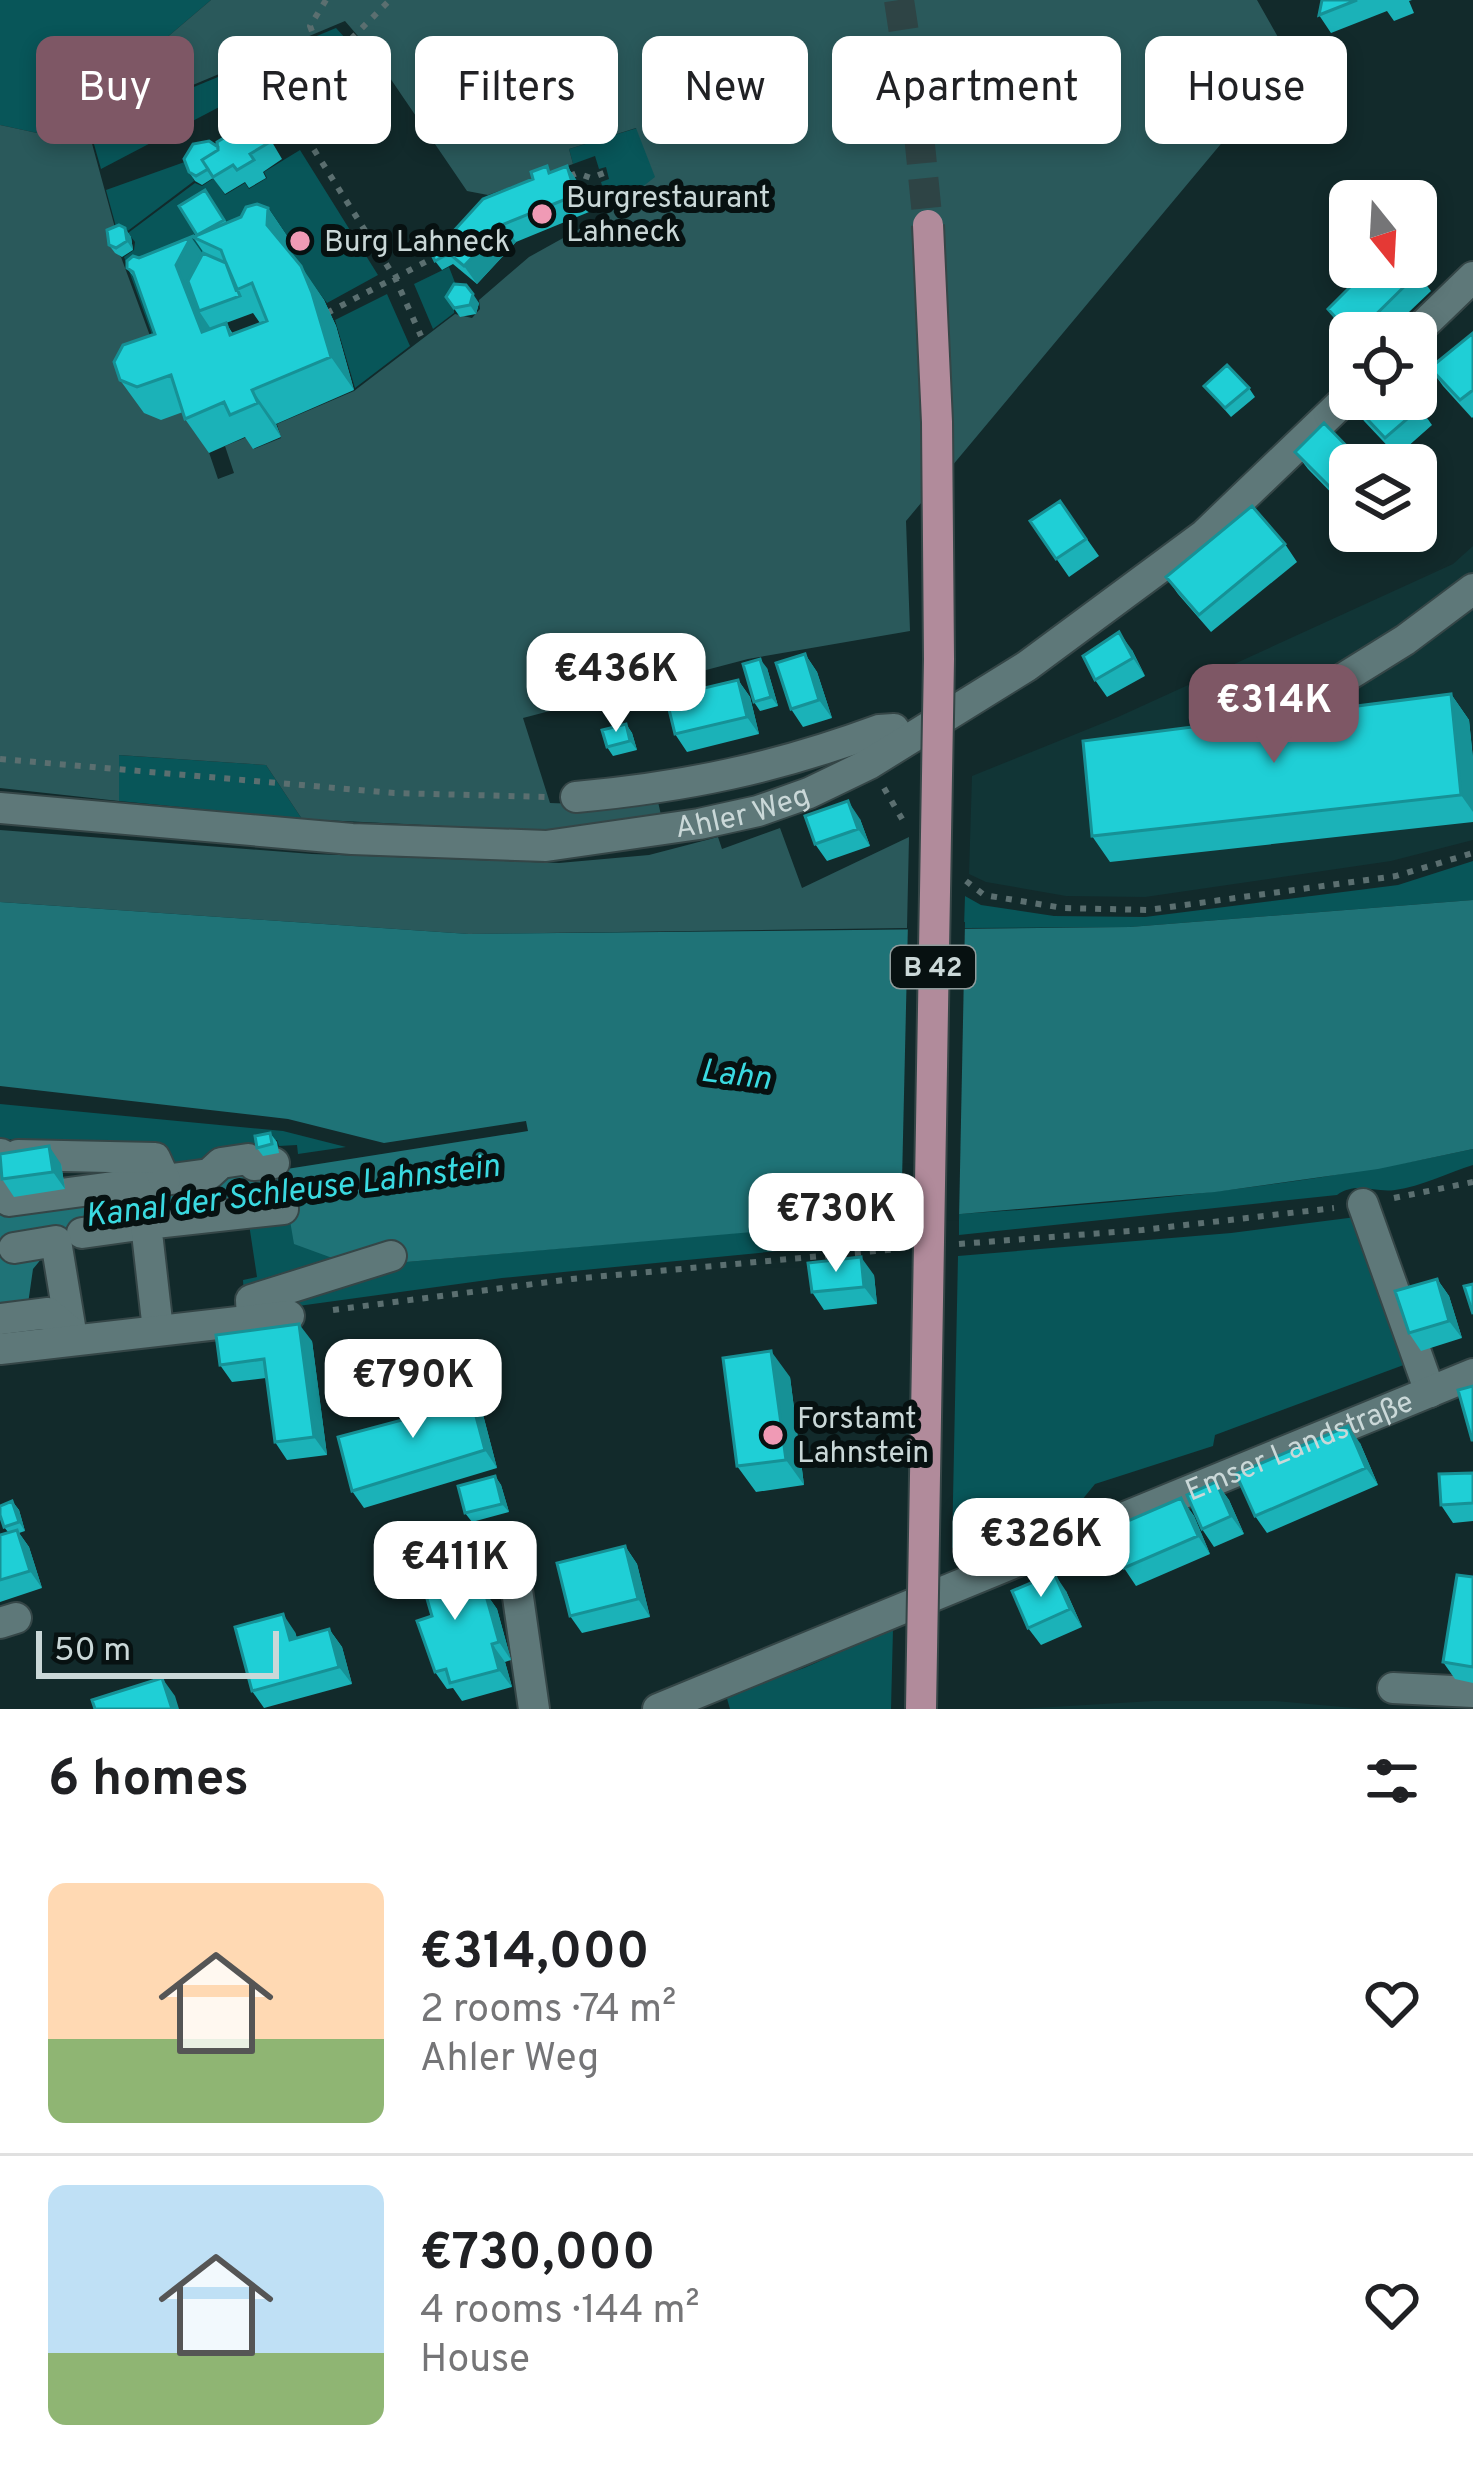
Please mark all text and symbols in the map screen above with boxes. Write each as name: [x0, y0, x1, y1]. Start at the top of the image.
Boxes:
chip: Buy: [36, 36, 194, 144]
chip: Rent: [218, 36, 391, 144]
chip: Filters: [415, 36, 618, 144]
chip: New: [642, 36, 808, 144]
chip: Apartment: [832, 36, 1121, 144]
chip: House: [1145, 36, 1347, 144]
north arrow: [1329, 180, 1437, 288]
map controls: [1329, 180, 1437, 552]
place label: Burgrestaurant Lahneck: [566, 181, 770, 252]
marker: Burgrestaurant Lahneck: [529, 201, 555, 227]
place label: Burg Lahneck: [324, 225, 510, 262]
marker: Burg Lahneck: [287, 228, 313, 254]
button: locate: [1329, 312, 1437, 420]
button: layers: [1329, 444, 1437, 552]
pin: €436K: [532, 633, 700, 735]
text: €436K: [554, 647, 678, 696]
pin: €314K: [1190, 664, 1358, 766]
text: €314K: [1216, 678, 1332, 727]
street label: Ahler Weg: [673, 778, 815, 848]
road number: B 42: [891, 946, 975, 988]
water label: Lahn: [698, 1052, 773, 1102]
water label: Kanal der Schleuse Lahnstein: [83, 1147, 502, 1239]
pin: €730K: [752, 1173, 920, 1275]
text: €730K: [776, 1187, 896, 1236]
pin: €790K: [329, 1339, 497, 1441]
text: €790K: [352, 1353, 474, 1402]
street label: Emser Landstraße: [1181, 1385, 1419, 1511]
place label: Forstamt Lahnstein: [797, 1402, 929, 1473]
marker: Forstamt Lahnstein: [760, 1422, 786, 1448]
pin: €326K: [957, 1498, 1125, 1600]
text: €326K: [980, 1512, 1102, 1561]
pin: €411K: [371, 1521, 539, 1623]
text: €411K: [401, 1535, 509, 1584]
scale bar: [36, 1625, 279, 1678]
text: 50 m: [54, 1631, 131, 1673]
icon: filters: [1359, 1748, 1425, 1814]
text: 6 homes: [48, 1749, 249, 1814]
text: €314,000: [420, 1922, 650, 1987]
icon: home: [144, 1931, 288, 2075]
icon: heart: [1359, 1970, 1425, 2036]
text: 2 rooms · 74 m²: [420, 1987, 676, 2036]
text: Ahler Weg: [420, 2036, 599, 2085]
text: €730,000: [420, 2223, 655, 2288]
icon: home: [144, 2233, 288, 2377]
icon: heart: [1359, 2272, 1425, 2338]
text: 4 rooms · 144 m²: [420, 2288, 700, 2337]
text: House: [420, 2337, 530, 2386]

